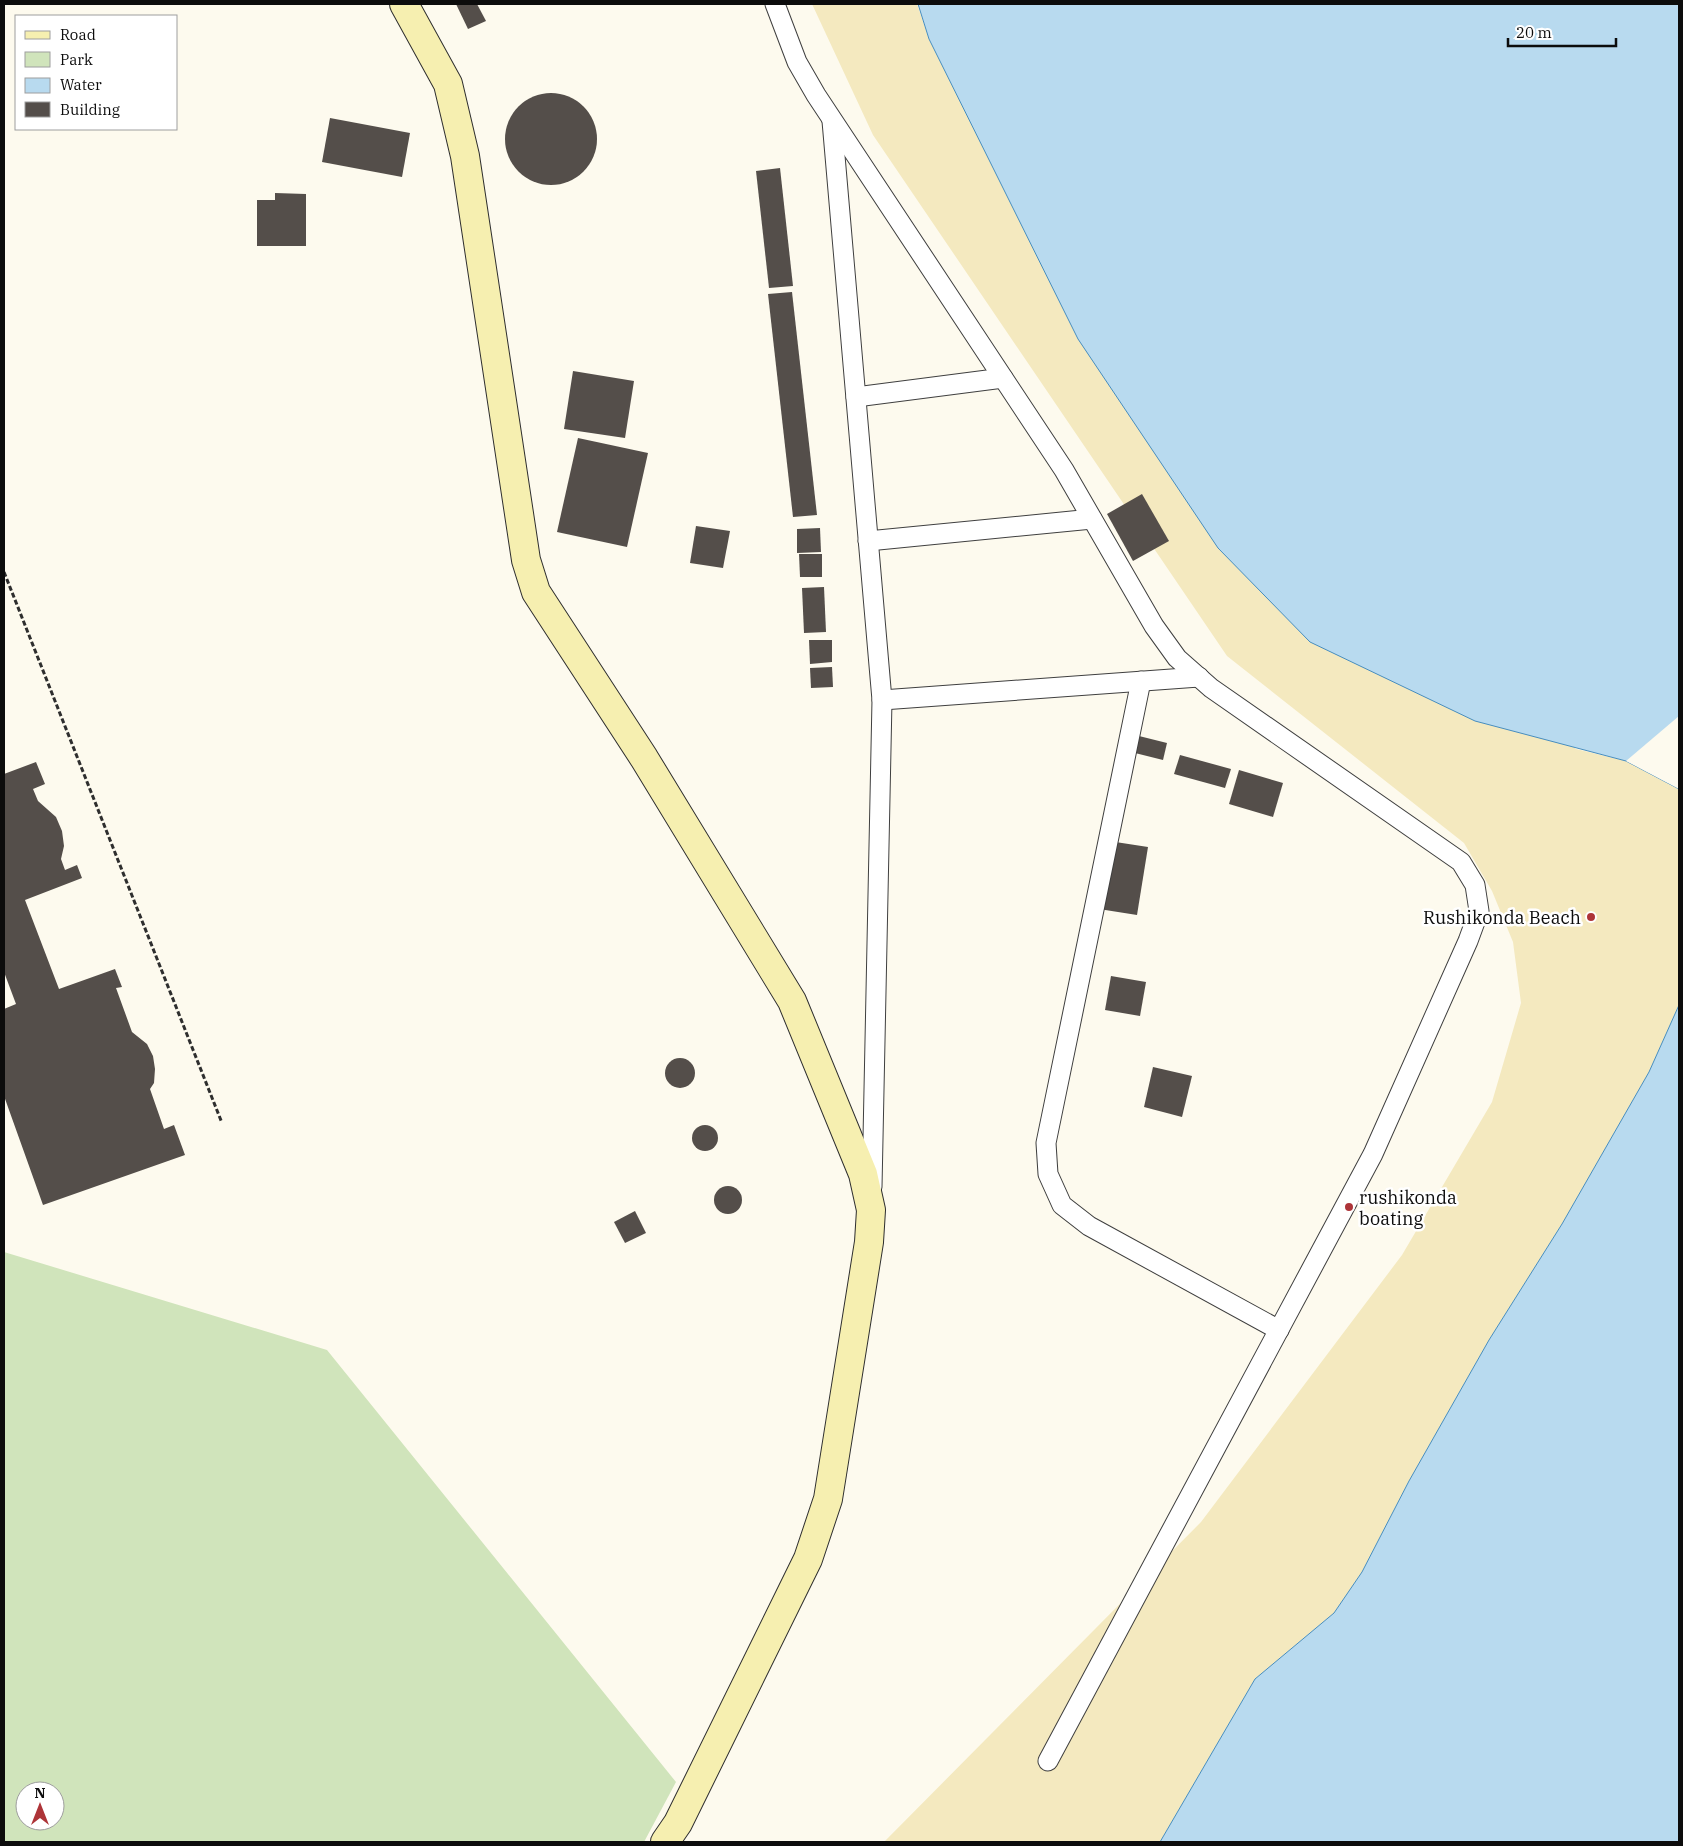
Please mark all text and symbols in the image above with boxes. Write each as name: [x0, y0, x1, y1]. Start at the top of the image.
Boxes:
legend: [15, 15, 178, 130]
scale bar: [1508, 15, 1616, 47]
text: 20 m: [1516, 23, 1552, 42]
text: Road: [60, 25, 96, 44]
text: Park: [60, 50, 93, 69]
text: Water: [60, 75, 102, 94]
text: Building: [60, 100, 120, 119]
place label: Rushikonda Beach: [1423, 906, 1581, 929]
marker: Rushikonda Beach: [1585, 911, 1597, 923]
place label: rushikonda boating: [1359, 1186, 1457, 1230]
marker: rushikonda boating: [1343, 1201, 1355, 1213]
north arrow: [15, 1781, 65, 1831]
text: N: [34, 1784, 46, 1802]

